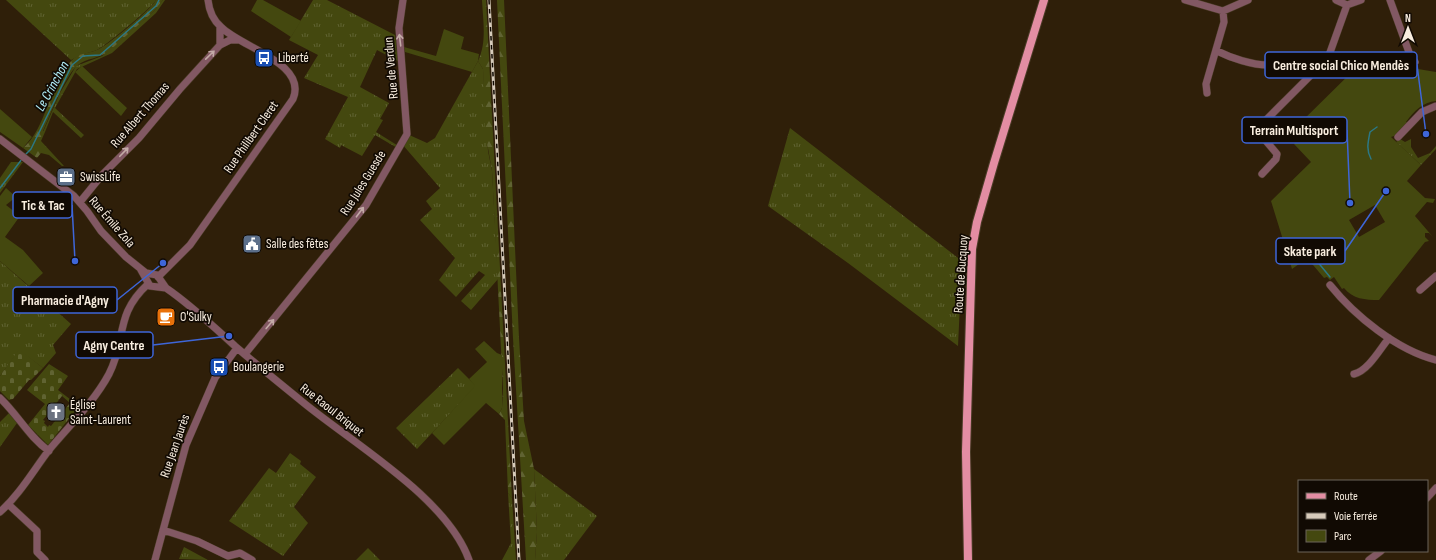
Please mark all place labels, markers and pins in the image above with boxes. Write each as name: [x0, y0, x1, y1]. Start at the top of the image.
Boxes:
bus stop icon: Liberté: [253, 47, 275, 69]
place label: Liberté: [278, 50, 309, 66]
callout: Centre social Chico Mendès: [1265, 52, 1417, 78]
callout: Terrain Multisport: [1242, 117, 1347, 143]
office icon: SwissLife: [55, 166, 77, 188]
place label: SwissLife: [80, 169, 120, 185]
callout: Tic & Tac: [13, 192, 72, 218]
public building icon: Salle des fêtes: [241, 233, 263, 255]
place label: Salle des fêtes: [266, 236, 329, 252]
callout: Skate park: [1276, 238, 1345, 264]
callout: Pharmacie d'Agny: [13, 287, 117, 313]
cafe icon: O'Sulky: [155, 306, 177, 328]
place label: O'Sulky: [180, 309, 212, 325]
callout: Agny Centre: [76, 332, 153, 358]
bus stop icon: Boulangerie: [208, 356, 230, 378]
place label: Boulangerie: [233, 359, 284, 375]
place label: Église Saint-Laurent: [70, 397, 131, 428]
church icon: Église Saint-Laurent: [45, 401, 67, 423]

